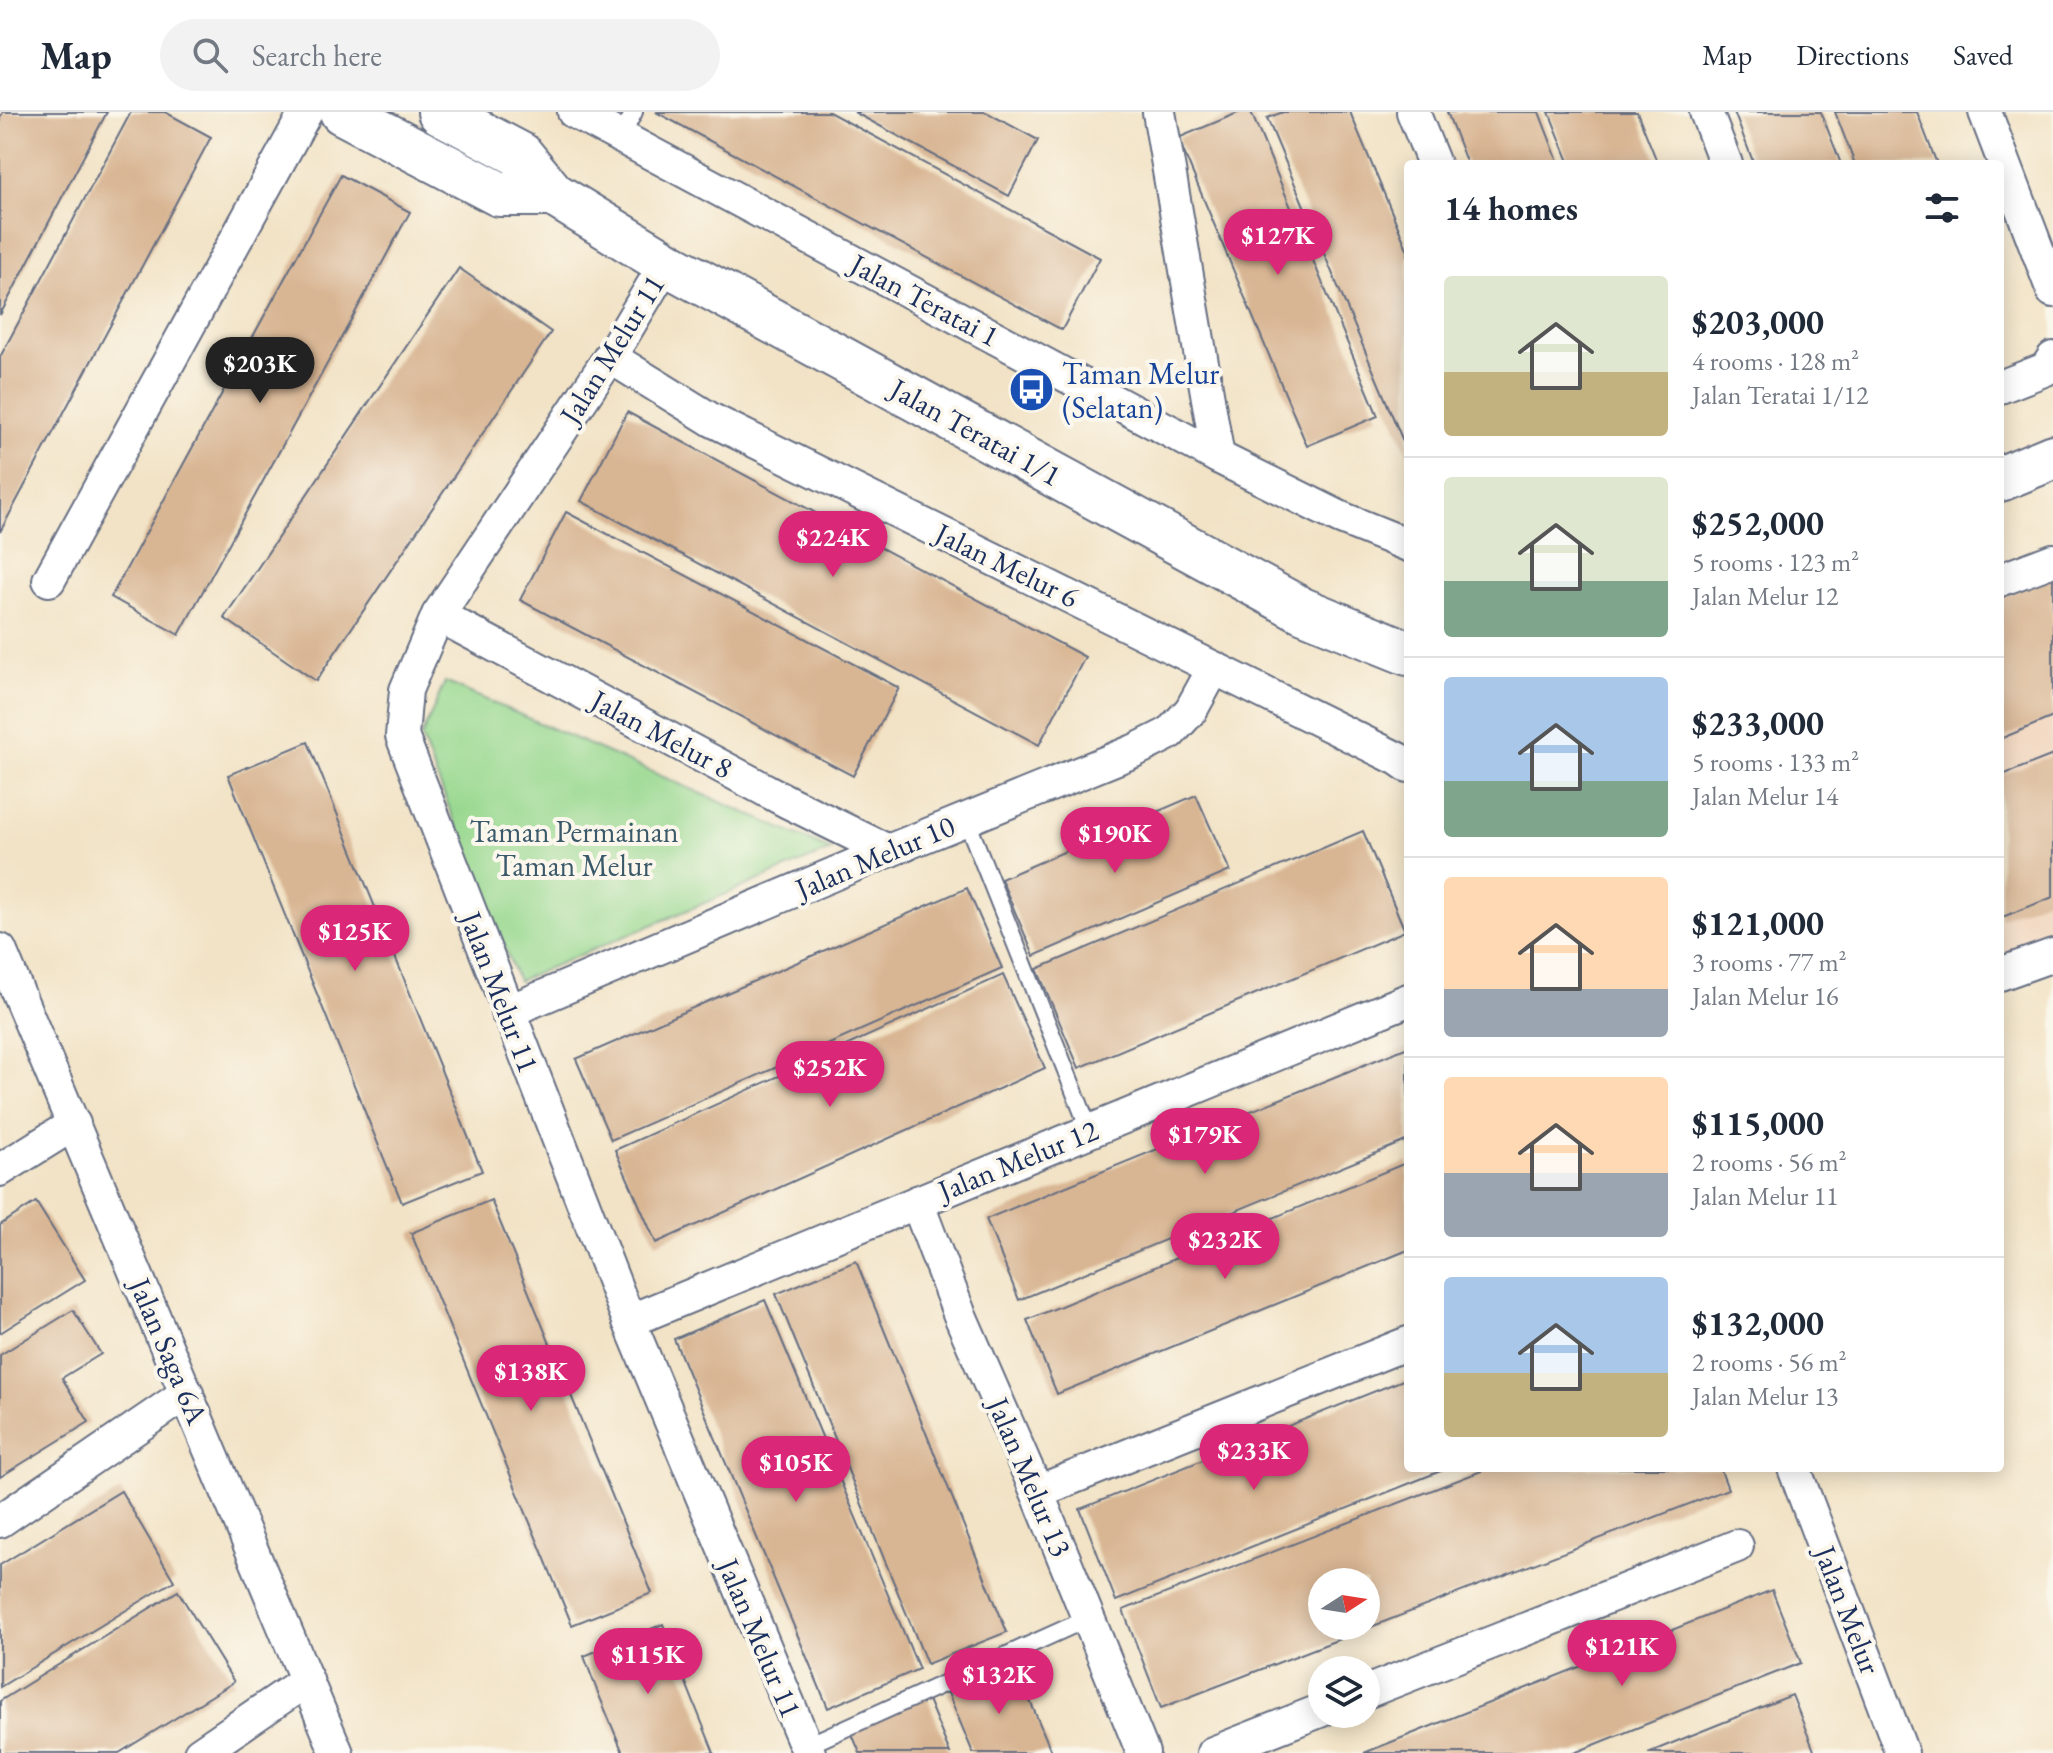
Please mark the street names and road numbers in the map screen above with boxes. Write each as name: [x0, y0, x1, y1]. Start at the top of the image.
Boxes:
street label: Jalan Teratai 1: [841, 243, 1006, 355]
street label: Jalan Melur 11: [549, 267, 673, 434]
street label: Jalan Teratai 1/1: [881, 368, 1068, 495]
street label: Jalan Melur 6: [926, 512, 1085, 616]
street label: Jalan Melur 8: [582, 679, 739, 788]
street label: Jalan Melur 10: [787, 806, 960, 909]
street label: Jalan Melur 11: [450, 903, 549, 1078]
street label: Jalan Melur 12: [930, 1110, 1104, 1211]
street label: Jalan Saga 6A: [120, 1269, 217, 1430]
street label: Jalan Melur 13: [978, 1389, 1081, 1562]
street label: Jalan Melur: [1805, 1538, 1890, 1680]
street label: Jalan Melur 11: [708, 1550, 811, 1723]

